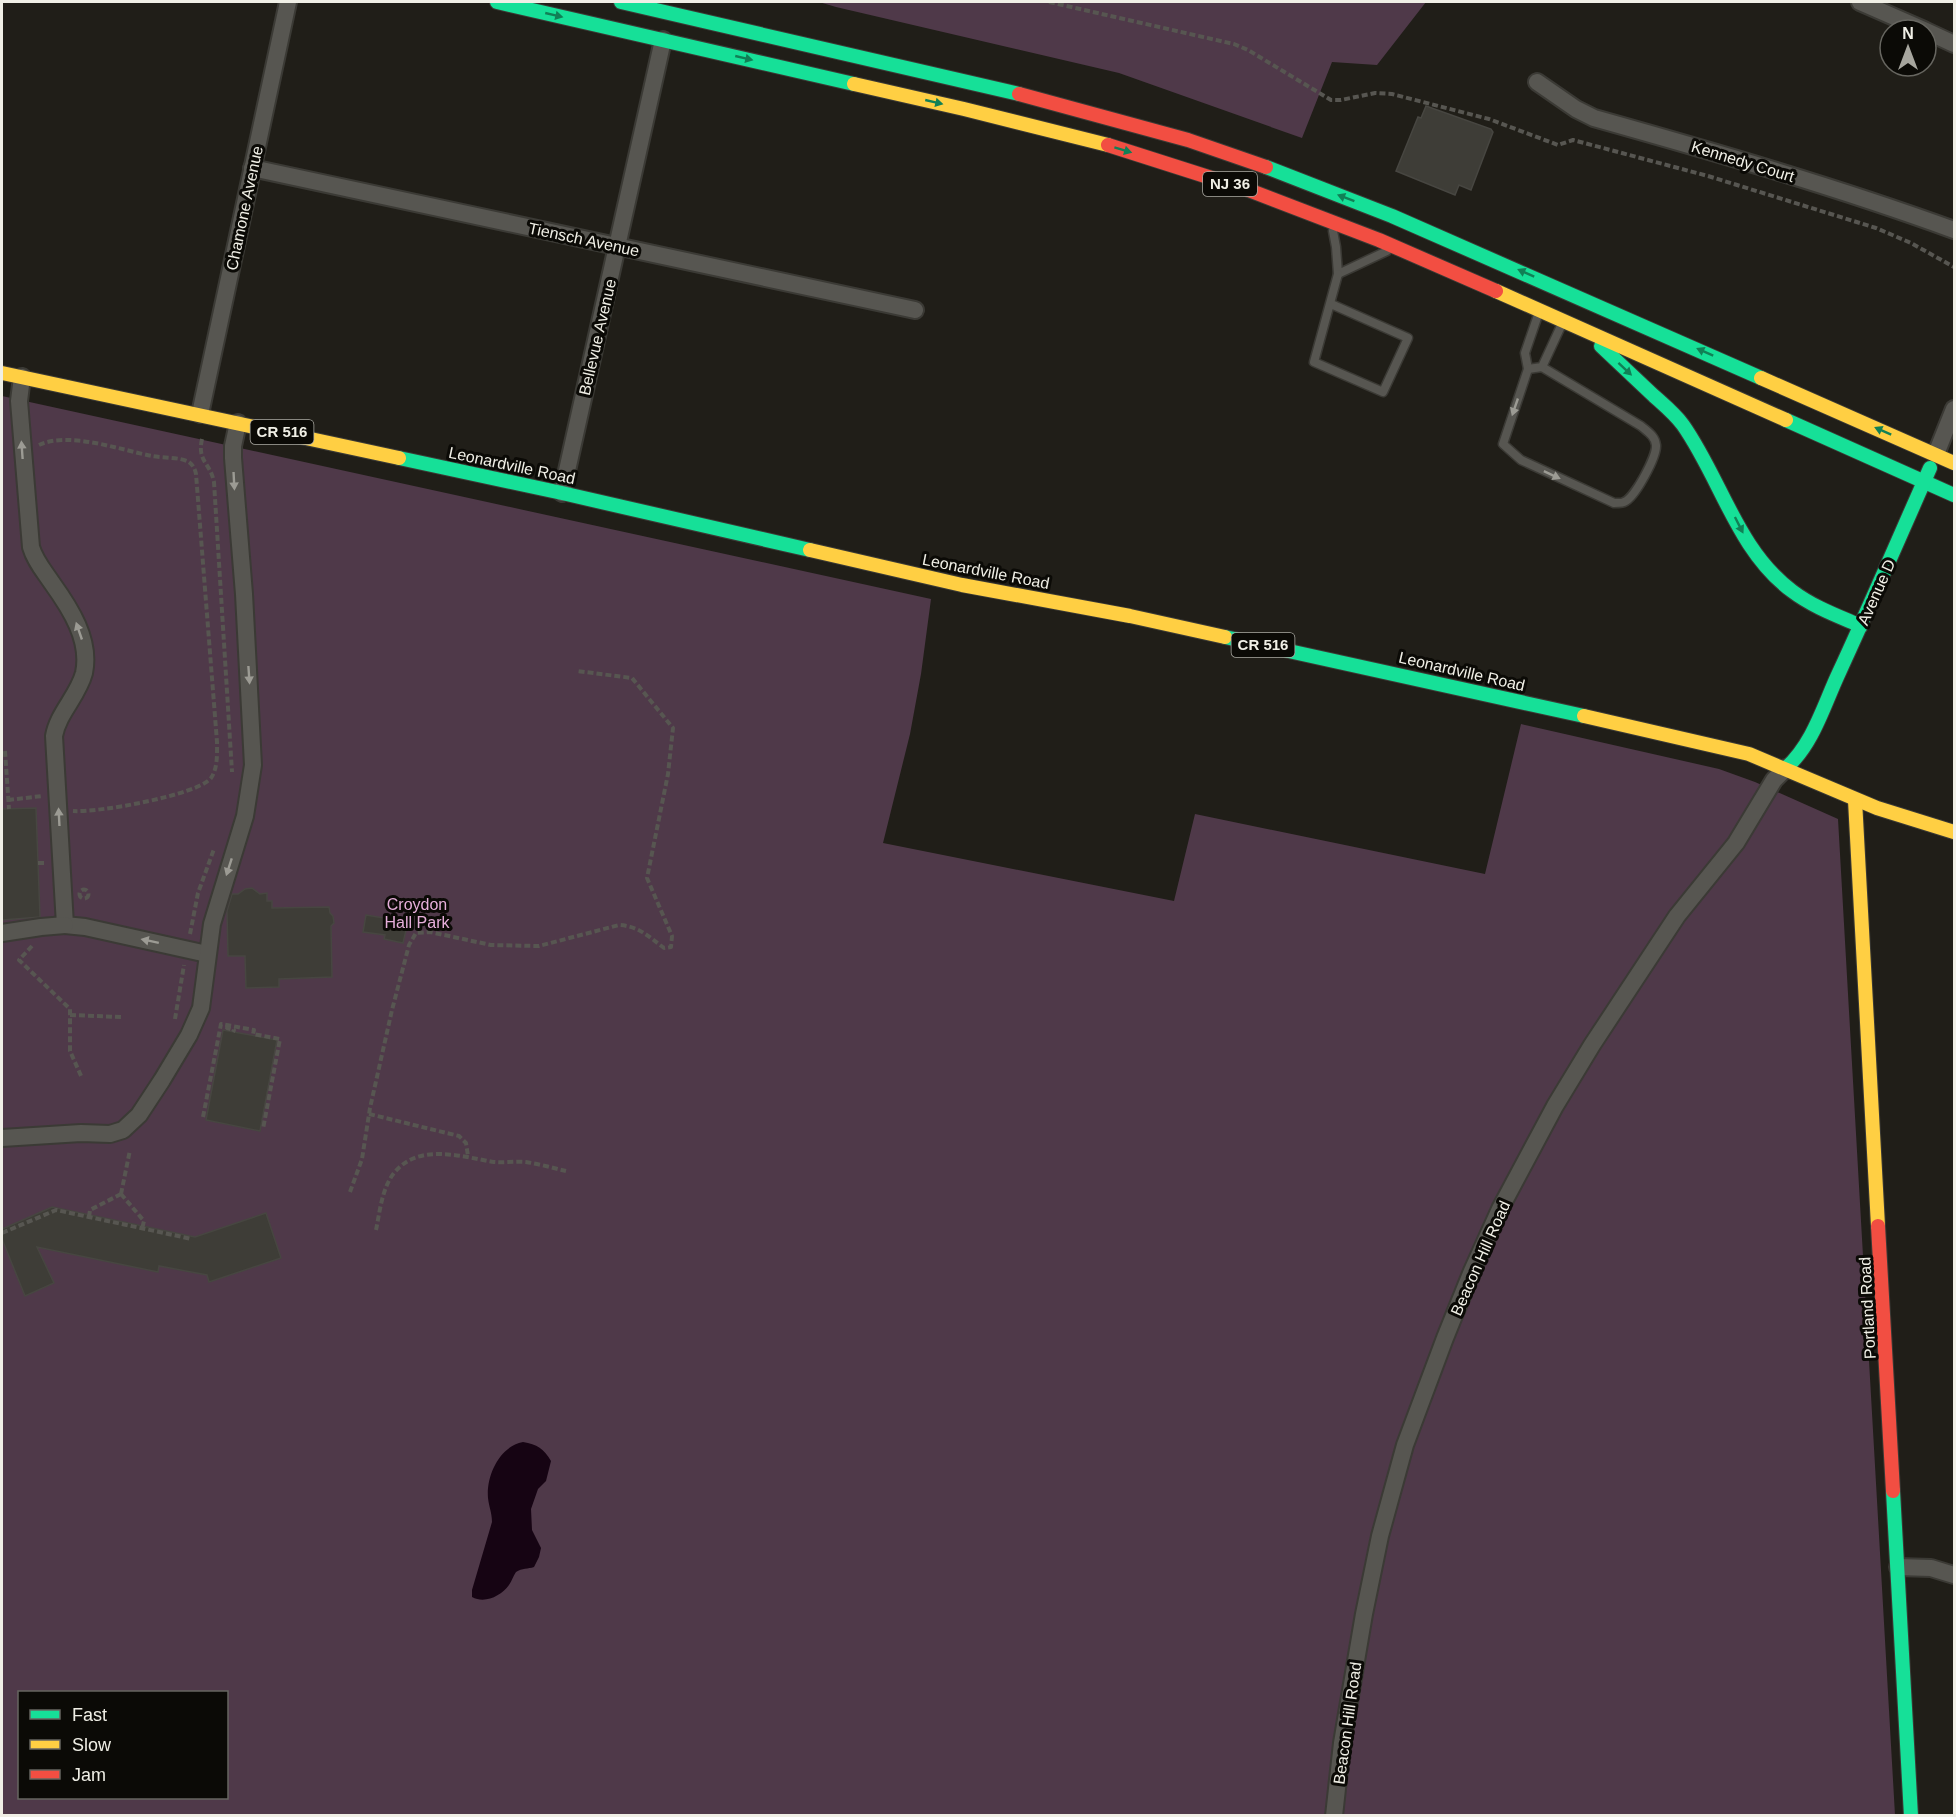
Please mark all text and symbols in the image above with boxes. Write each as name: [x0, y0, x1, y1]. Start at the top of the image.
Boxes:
one-way arrow: [544, 10, 563, 20]
north arrow: [1878, 18, 1938, 78]
text: N: [1902, 25, 1914, 42]
one-way arrow: [735, 54, 753, 64]
one-way arrow: [925, 98, 944, 107]
street label: Kennedy Court: [1689, 138, 1797, 185]
street label: Chamone Avenue: [223, 144, 266, 272]
one-way arrow: [1114, 146, 1132, 155]
road number: NJ 36: [1203, 172, 1257, 196]
one-way arrow: [1337, 192, 1355, 202]
street label: Tiensch Avenue: [527, 219, 641, 260]
one-way arrow: [1518, 269, 1535, 278]
street label: Bellevue Avenue: [576, 277, 619, 397]
one-way arrow: [1695, 347, 1713, 357]
one-way arrow: [1618, 362, 1632, 376]
one-way arrow: [1510, 398, 1520, 416]
road number: CR 516: [250, 420, 314, 444]
one-way arrow: [1874, 426, 1892, 435]
one-way arrow: [17, 440, 27, 459]
street label: Leonardville Road: [447, 444, 577, 487]
one-way arrow: [1544, 470, 1561, 479]
one-way arrow: [230, 471, 239, 490]
one-way arrow: [1734, 517, 1744, 534]
street label: Leonardville Road: [921, 551, 1051, 592]
street label: Avenue D: [1854, 557, 1898, 628]
one-way arrow: [73, 622, 83, 640]
road number: CR 516: [1232, 633, 1294, 657]
street label: Leonardville Road: [1397, 649, 1527, 694]
one-way arrow: [244, 666, 253, 685]
one-way arrow: [55, 808, 64, 827]
one-way arrow: [224, 858, 233, 876]
park label: Croydon Hall Park: [385, 896, 450, 931]
one-way arrow: [140, 936, 159, 945]
street label: Beacon Hill Road: [1448, 1198, 1513, 1318]
street label: Portland Road: [1856, 1256, 1879, 1359]
street label: Beacon Hill Road: [1330, 1661, 1365, 1785]
legend: [18, 1691, 228, 1799]
text: Fast: [72, 1705, 107, 1725]
text: Slow: [72, 1735, 112, 1755]
text: Jam: [72, 1765, 106, 1785]

